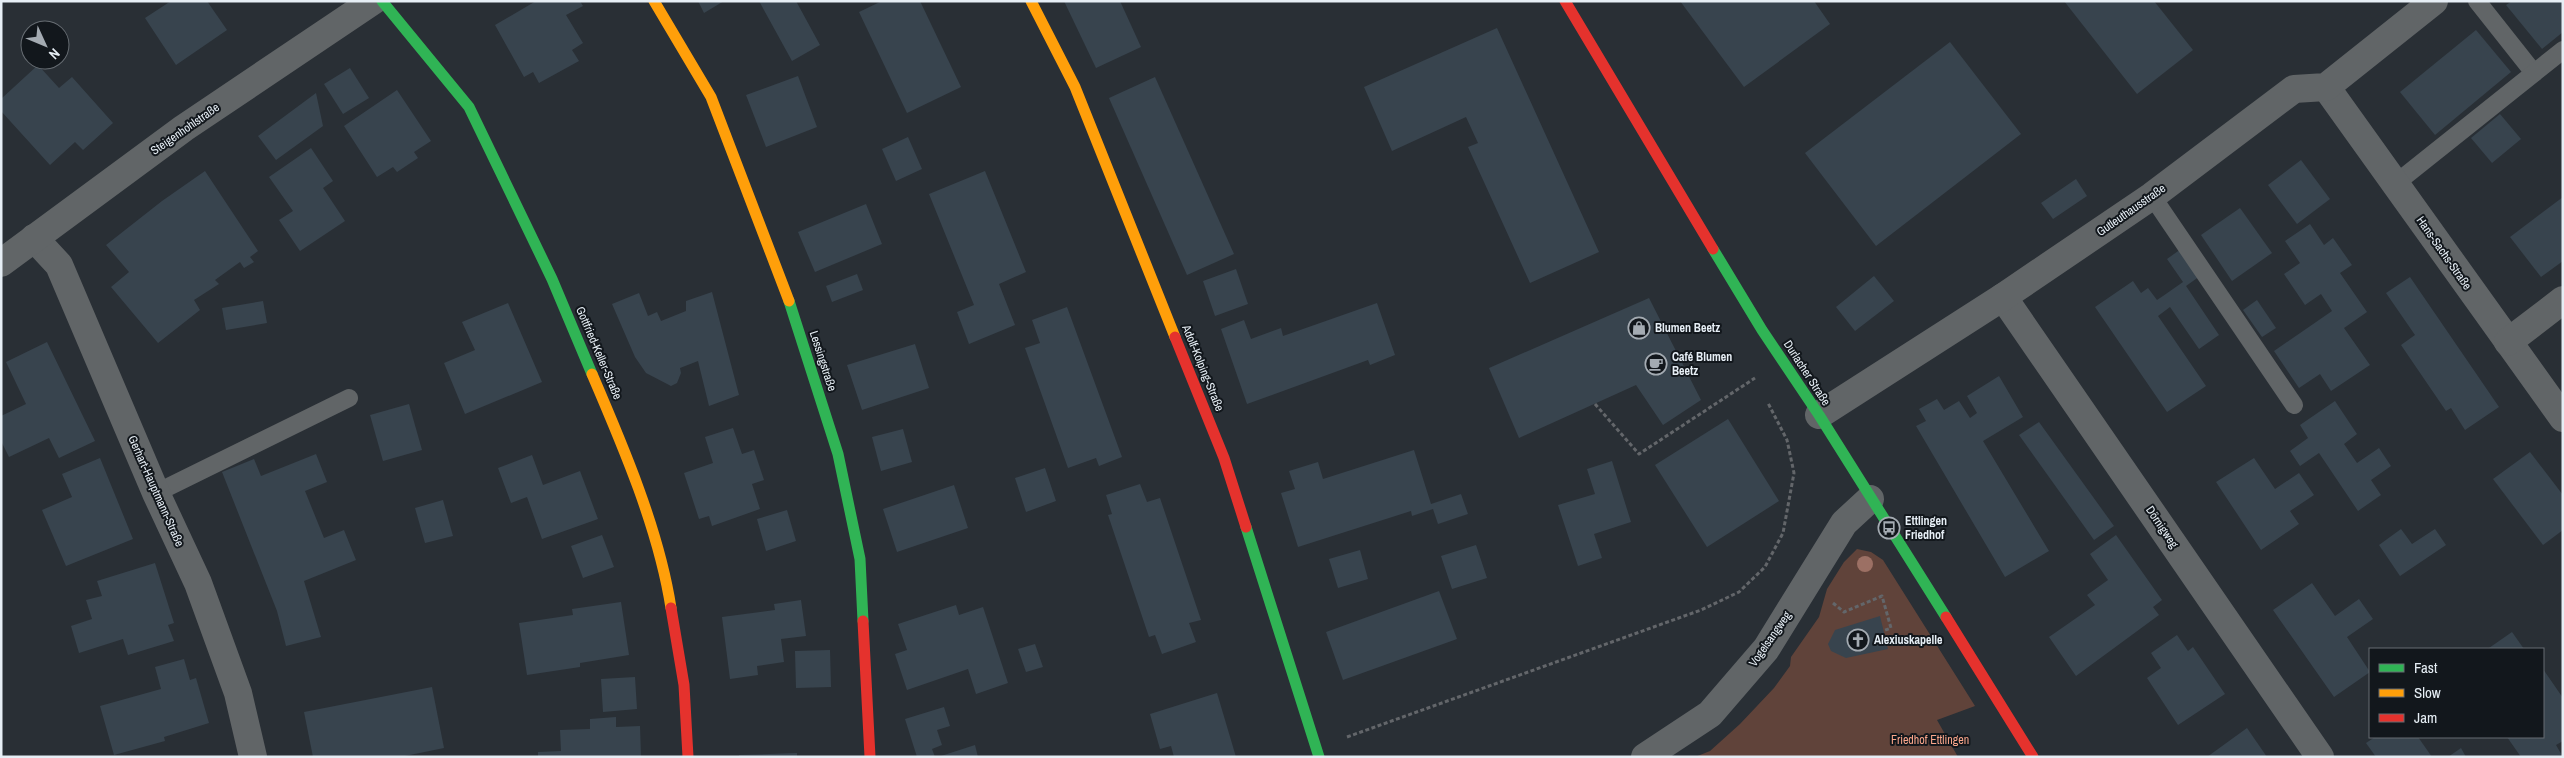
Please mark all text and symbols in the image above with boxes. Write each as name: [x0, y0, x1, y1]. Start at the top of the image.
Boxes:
north arrow: [20, 20, 70, 70]
text: N: [45, 45, 64, 63]
street label: Steigenhohlstraße: [147, 99, 223, 159]
street label: Gutleuthausstraße: [2093, 180, 2169, 240]
street label: Hans-Sachs-Straße: [2413, 213, 2475, 293]
street label: Gottfried-Keller-Straße: [572, 304, 626, 402]
shop icon: Blumen Beetz: [1627, 316, 1651, 340]
place label: Blumen Beetz: [1655, 320, 1720, 336]
street label: Adolf-Kolping-Straße: [1178, 321, 1228, 414]
street label: Lessingstraße: [806, 329, 840, 393]
street label: Durlacher Straße: [1780, 337, 1834, 409]
place label: Café Blumen Beetz: [1672, 349, 1732, 379]
cafe icon: Café Blumen Beetz: [1644, 352, 1668, 376]
street label: Gerhart-Hauptmann-Straße: [124, 433, 188, 549]
street label: Dörnigweg: [2142, 503, 2182, 552]
place label: Ettlingen Friedhof: [1905, 513, 1947, 543]
bus stop icon: Ettlingen Friedhof: [1877, 516, 1901, 540]
street label: Vogelsangweg: [1745, 608, 1795, 670]
church icon: Alexiuskapelle: [1846, 628, 1870, 652]
place label: Alexiuskapelle: [1874, 632, 1943, 648]
legend: [2369, 648, 2544, 738]
text: Fast: [2414, 657, 2438, 678]
text: Slow: [2414, 682, 2441, 703]
text: Jam: [2414, 707, 2437, 728]
park label: Friedhof Ettlingen: [1891, 732, 1969, 748]

